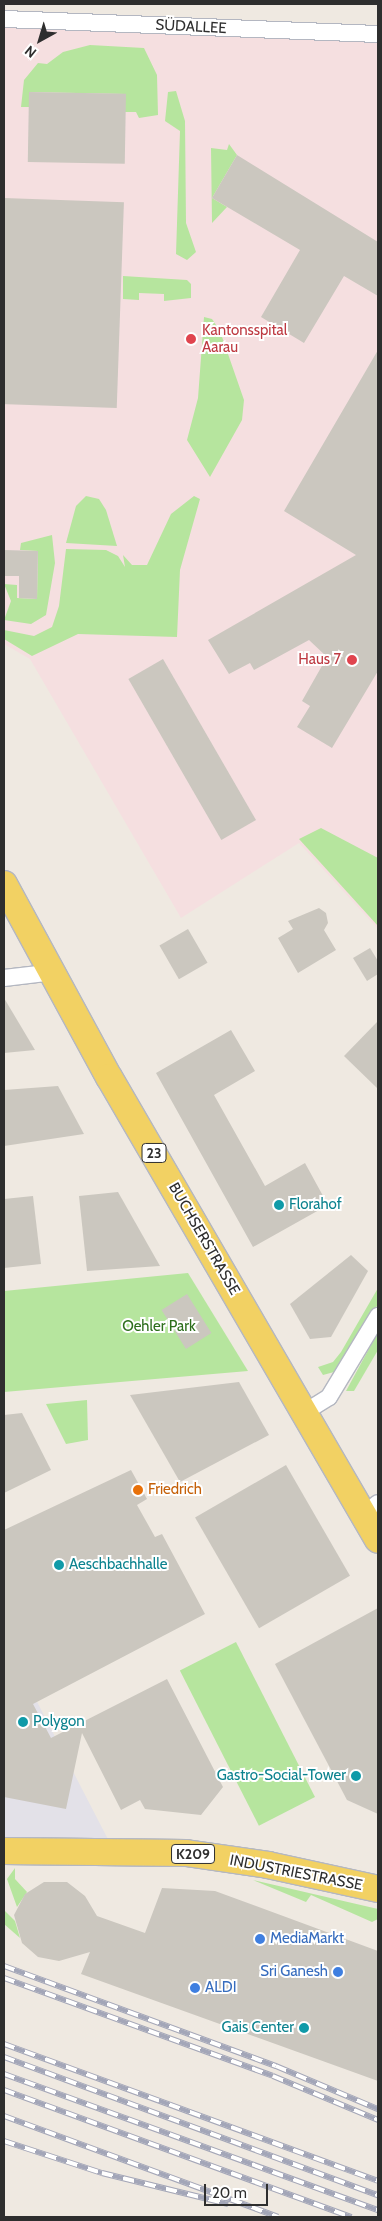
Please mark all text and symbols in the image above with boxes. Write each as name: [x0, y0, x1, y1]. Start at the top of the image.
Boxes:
north arrow: [15, 15, 65, 65]
street label: SÜDALLEE: [155, 16, 227, 38]
text: N: [21, 42, 40, 62]
place label: Kantonsspital Aarau: [202, 321, 287, 356]
marker: Kantonsspital Aarau: [184, 332, 198, 346]
place label: Haus 7: [298, 651, 341, 669]
marker: Haus 7: [345, 653, 359, 667]
road number: 23: [142, 1142, 166, 1164]
street label: BUCHSERSTRASSE: [165, 1180, 243, 1298]
place label: Florahof: [289, 1196, 342, 1214]
marker: Florahof: [273, 1199, 285, 1211]
park label: Oehler Park: [122, 1318, 196, 1336]
place label: Friedrich: [148, 1481, 202, 1499]
marker: Friedrich: [132, 1484, 144, 1496]
place label: Aeschbachhalle: [69, 1556, 167, 1574]
marker: Aeschbachhalle: [53, 1559, 65, 1571]
place label: Polygon: [33, 1713, 85, 1731]
marker: Polygon: [17, 1716, 29, 1728]
place label: Gastro-Social-Tower: [217, 1767, 346, 1785]
marker: Gastro-Social-Tower: [350, 1770, 362, 1782]
road number: K209: [170, 1842, 216, 1866]
street label: INDUSTRIESTRASSE: [228, 1851, 364, 1895]
place label: MediaMarkt: [270, 1930, 344, 1948]
marker: MediaMarkt: [254, 1933, 266, 1945]
place label: Sri Ganesh: [260, 1963, 328, 1981]
marker: Sri Ganesh: [332, 1966, 344, 1978]
place label: ALDI: [205, 1979, 236, 1997]
marker: ALDI: [189, 1982, 201, 1994]
place label: Gais Center: [222, 2019, 294, 2037]
marker: Gais Center: [298, 2022, 310, 2034]
scale bar: [207, 2174, 271, 2206]
text: 20 m: [212, 2184, 247, 2202]

